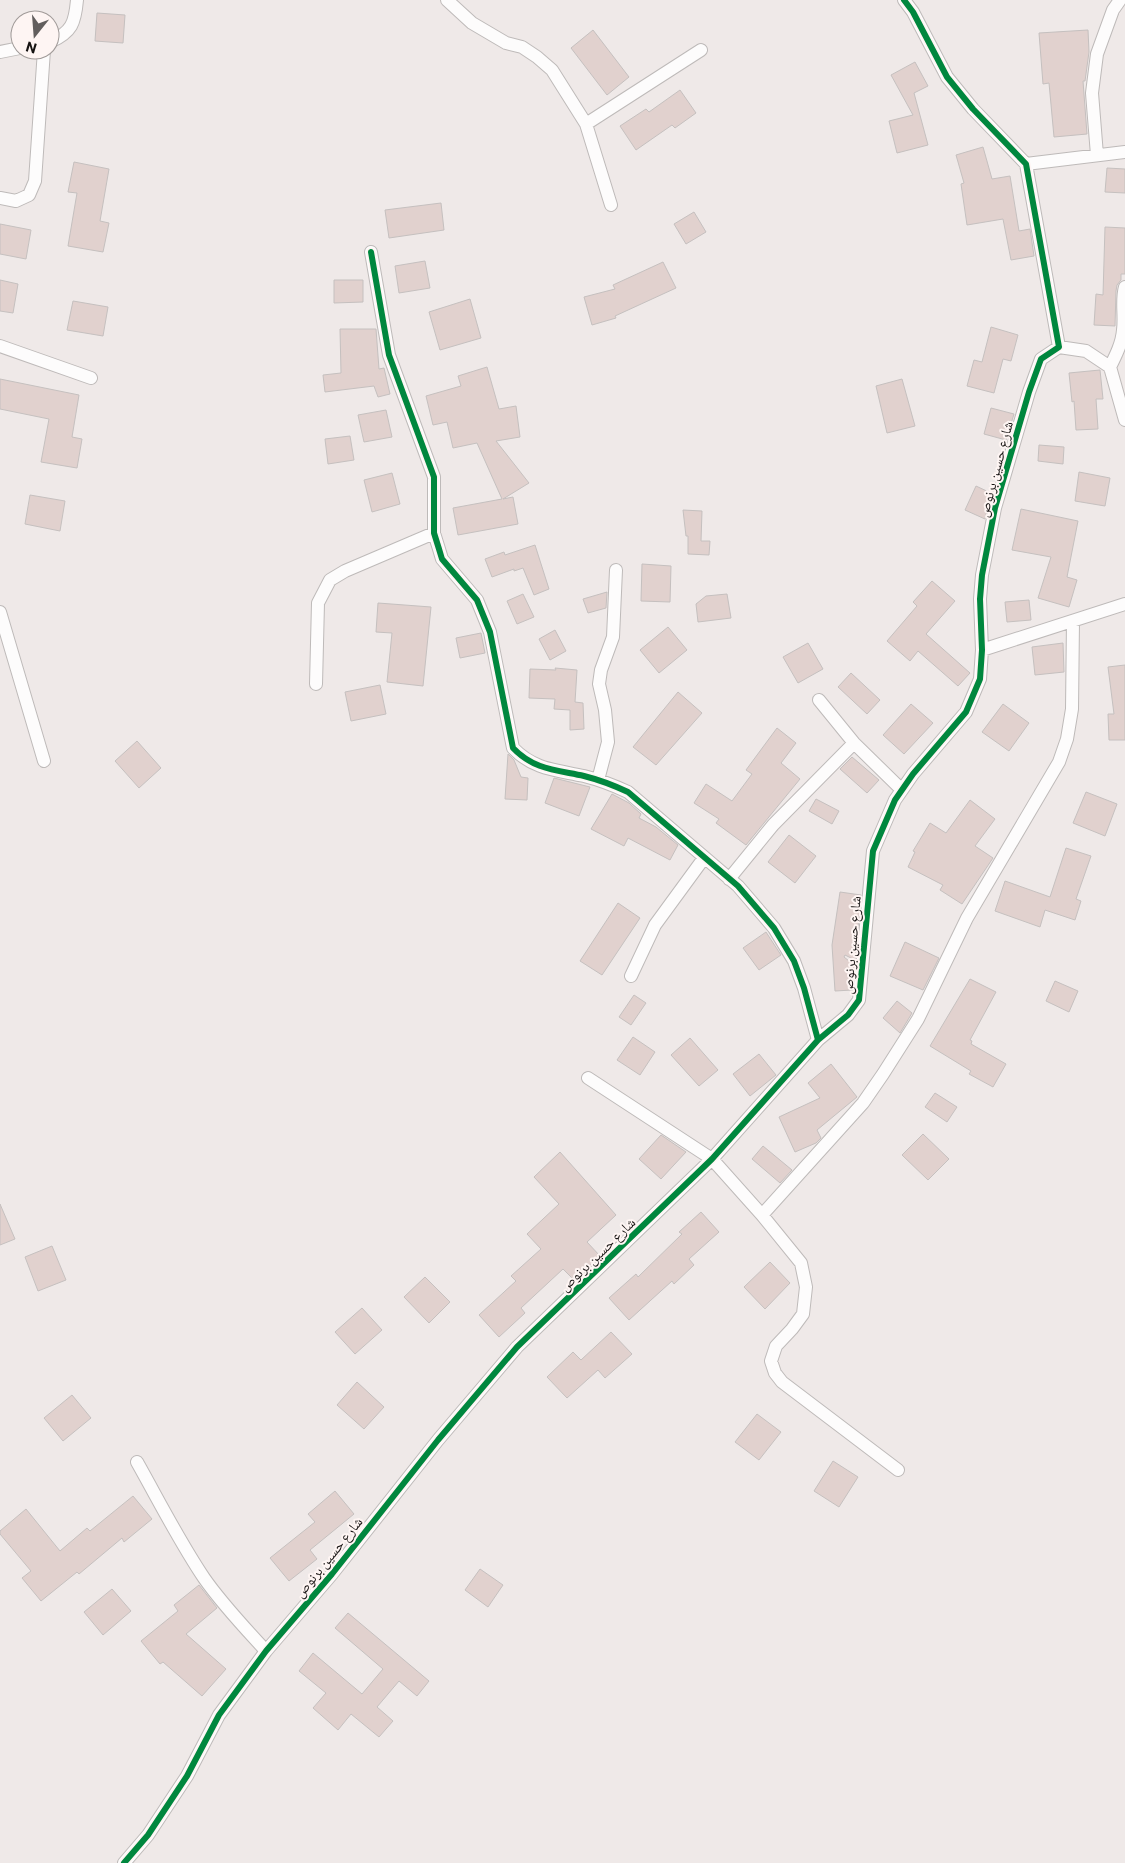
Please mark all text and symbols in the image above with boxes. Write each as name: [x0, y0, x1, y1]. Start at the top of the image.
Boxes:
north arrow: [10, 10, 60, 60]
text: N: [24, 38, 39, 58]
street label: شارع حسين برنوص: [974, 419, 1018, 519]
street label: شارع حسين برنوص: [838, 895, 866, 995]
street label: شارع حسين برنوص: [556, 1214, 640, 1296]
street label: شارع حسين برنوص: [290, 1513, 367, 1602]

